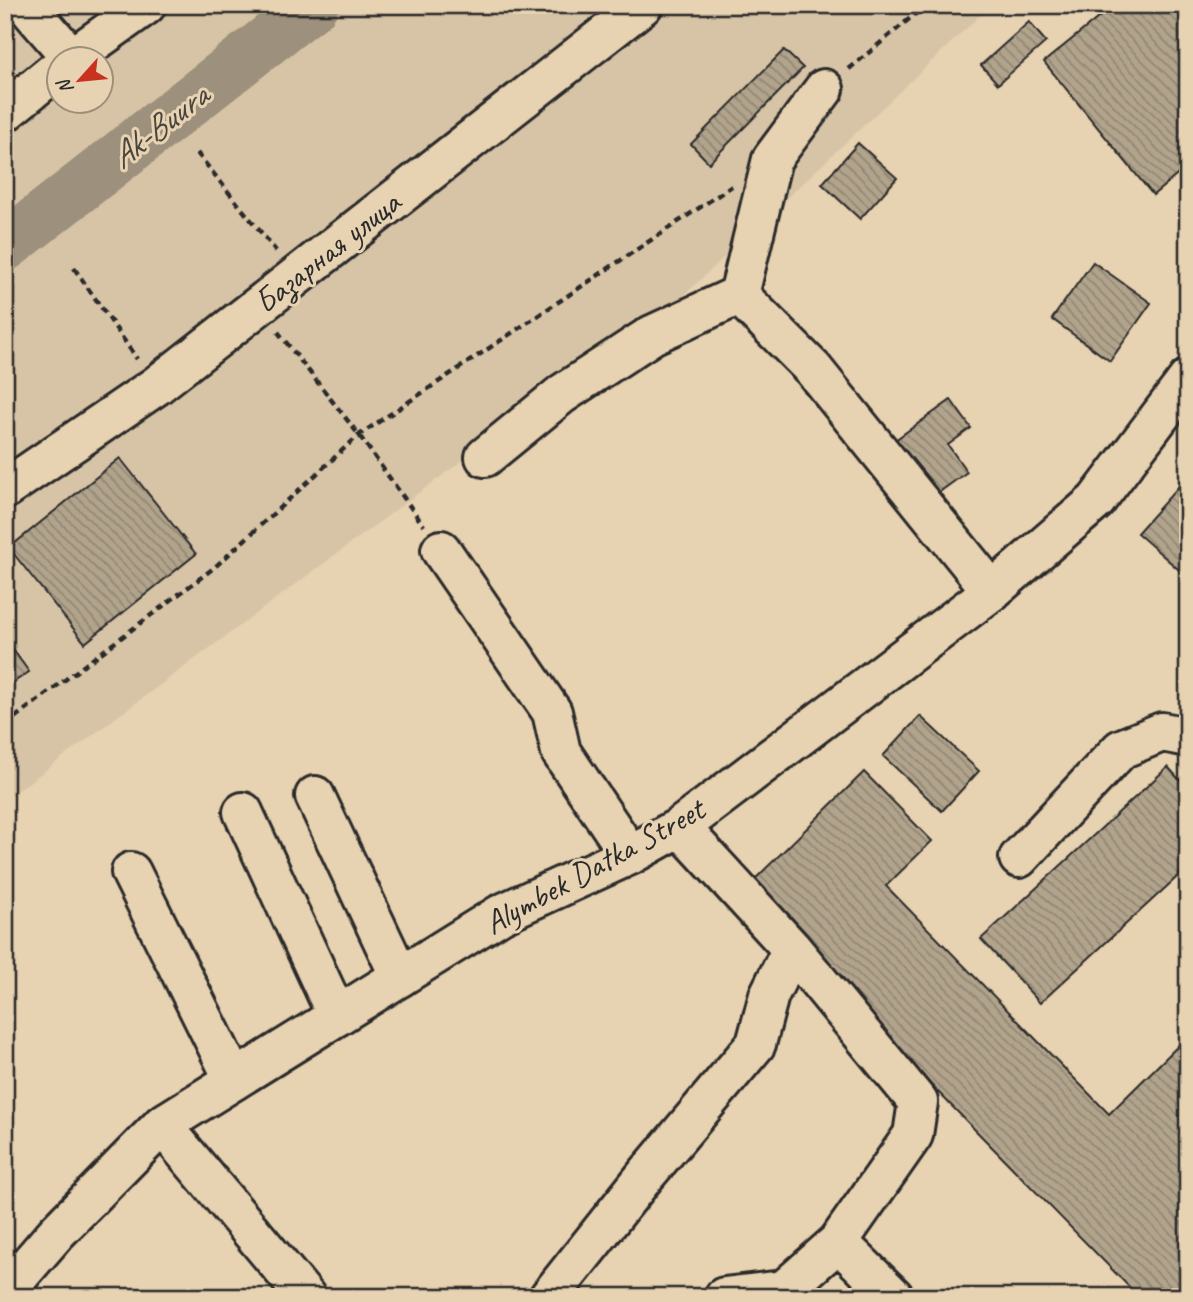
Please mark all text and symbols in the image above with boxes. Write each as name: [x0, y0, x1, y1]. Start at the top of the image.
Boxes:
north arrow: [46, 46, 116, 116]
water label: Ak-Buura: [101, 71, 220, 178]
text: N: [51, 74, 79, 98]
street label: Базарная улица: [245, 180, 411, 322]
street label: Alymbek Datka Street: [477, 787, 714, 944]

